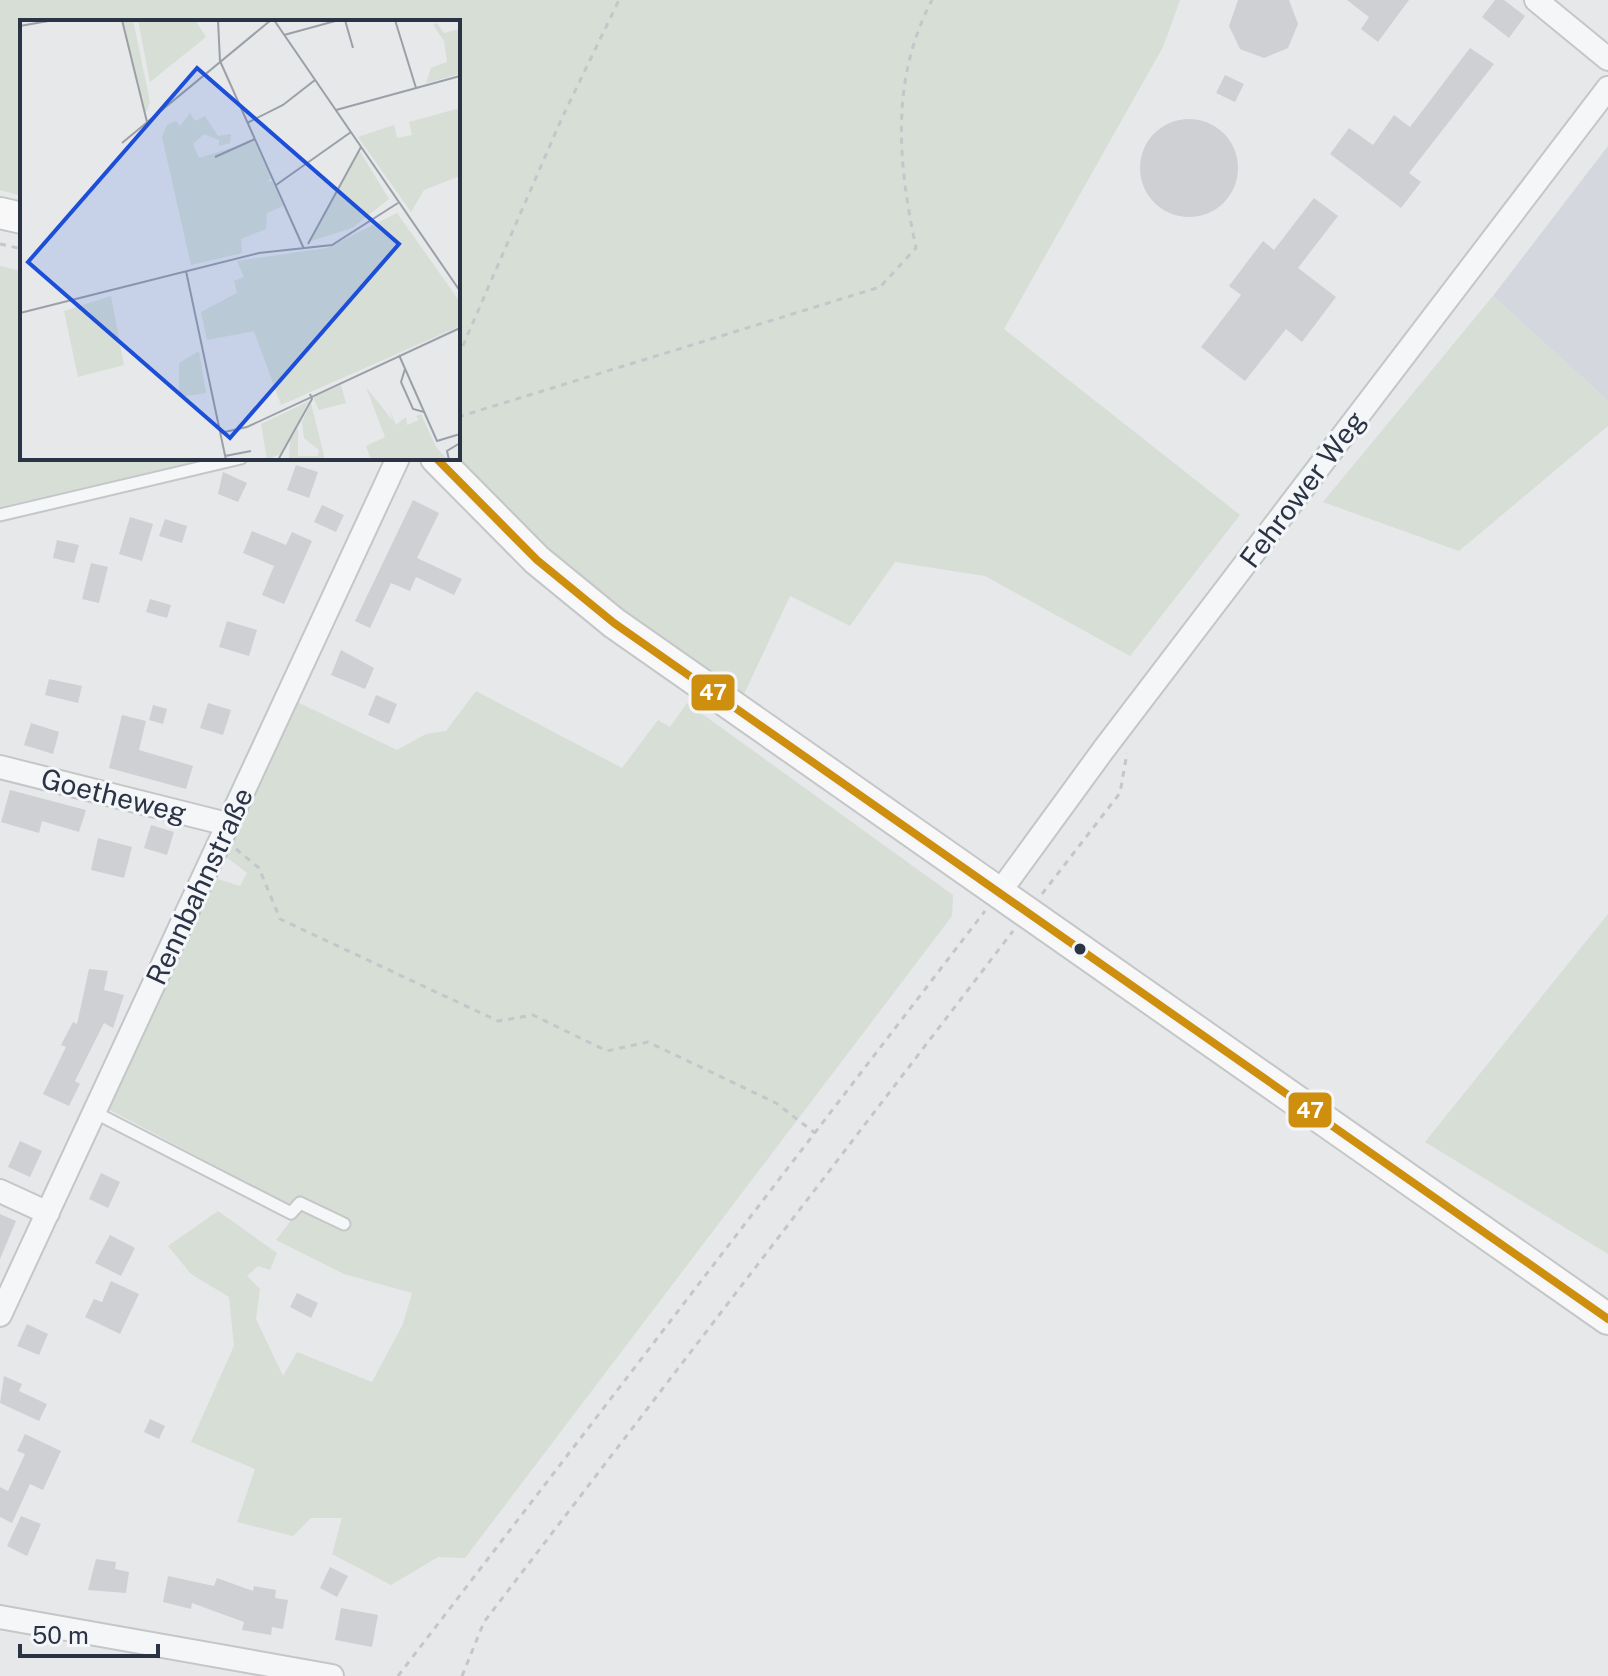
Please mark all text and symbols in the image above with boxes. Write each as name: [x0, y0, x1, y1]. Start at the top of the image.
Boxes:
inset map: [20, 20, 460, 460]
street label: Fehrower Weg: [1232, 404, 1372, 574]
line badge: 47: [690, 673, 736, 712]
text: 47: [699, 679, 727, 705]
street label: Goetheweg: [38, 761, 190, 829]
street label: Rennbahnstraße: [139, 782, 259, 990]
unlabelled marker: [1072, 941, 1088, 957]
line badge: 47: [1287, 1091, 1333, 1129]
text: 47: [1296, 1097, 1324, 1123]
scale bar: [20, 1608, 158, 1658]
text: 50 m: [32, 1621, 89, 1649]

